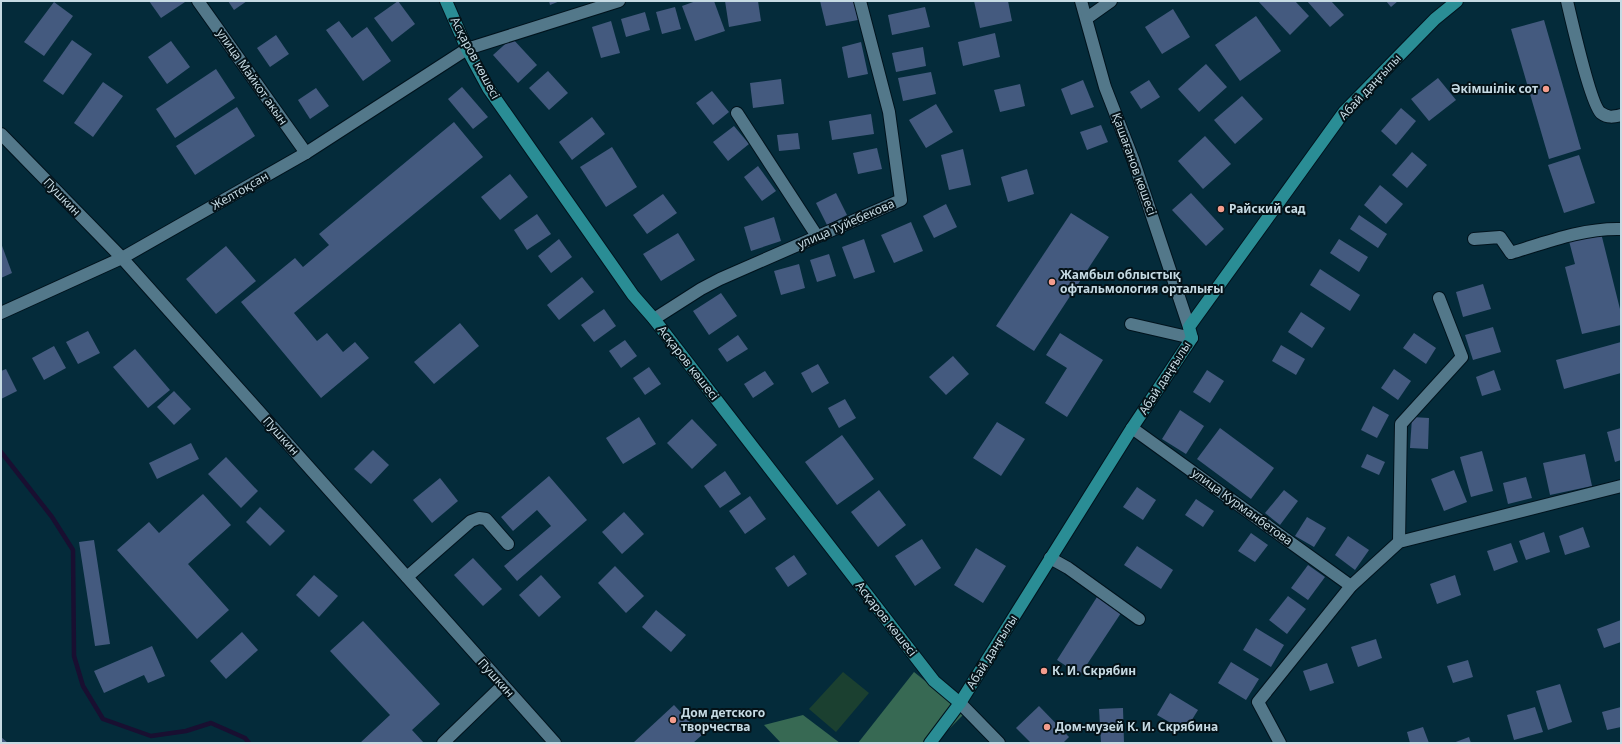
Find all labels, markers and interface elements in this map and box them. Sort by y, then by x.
street label: Асқаров көшесі [447,14,504,102]
street label: улица Майкот акын [213,25,292,128]
street label: Абай даңғылы [1335,50,1405,123]
place label: Әкімшілік сот [1451,80,1538,97]
marker: Әкімшілік сот [1541,84,1551,94]
street label: Қашағанов көшесі [1108,110,1161,217]
street label: Желтоқсан [208,167,272,214]
street label: Пушкин [40,174,85,219]
street label: улица Туйебекова [795,195,897,253]
place label: Райский сад [1229,200,1306,217]
marker: Райский сад [1216,204,1226,214]
place label: Жамбыл облыстық офтальмология орталығы [1060,266,1223,297]
marker: Жамбыл облыстық офтальмология орталығы [1047,277,1057,287]
street label: Асқаров көшесі [654,322,723,404]
street label: Абай даңғылы [1134,338,1195,418]
street label: Пушкин [259,413,303,459]
street label: улица Курманбетова [1188,464,1296,549]
street label: Асқаров көшесі [852,578,921,660]
street label: Абай даңғылы [962,611,1021,692]
street label: Пушкин [474,655,518,701]
place label: К. И. Скрябин [1052,662,1136,679]
marker: К. И. Скрябин [1039,666,1049,676]
place label: Дом детского творчества [681,704,765,735]
marker: Дом детского творчества [668,715,678,725]
place label: Дом-музей К. И. Скрябина [1055,718,1218,735]
marker: Дом-музей К. И. Скрябина [1042,722,1052,732]

